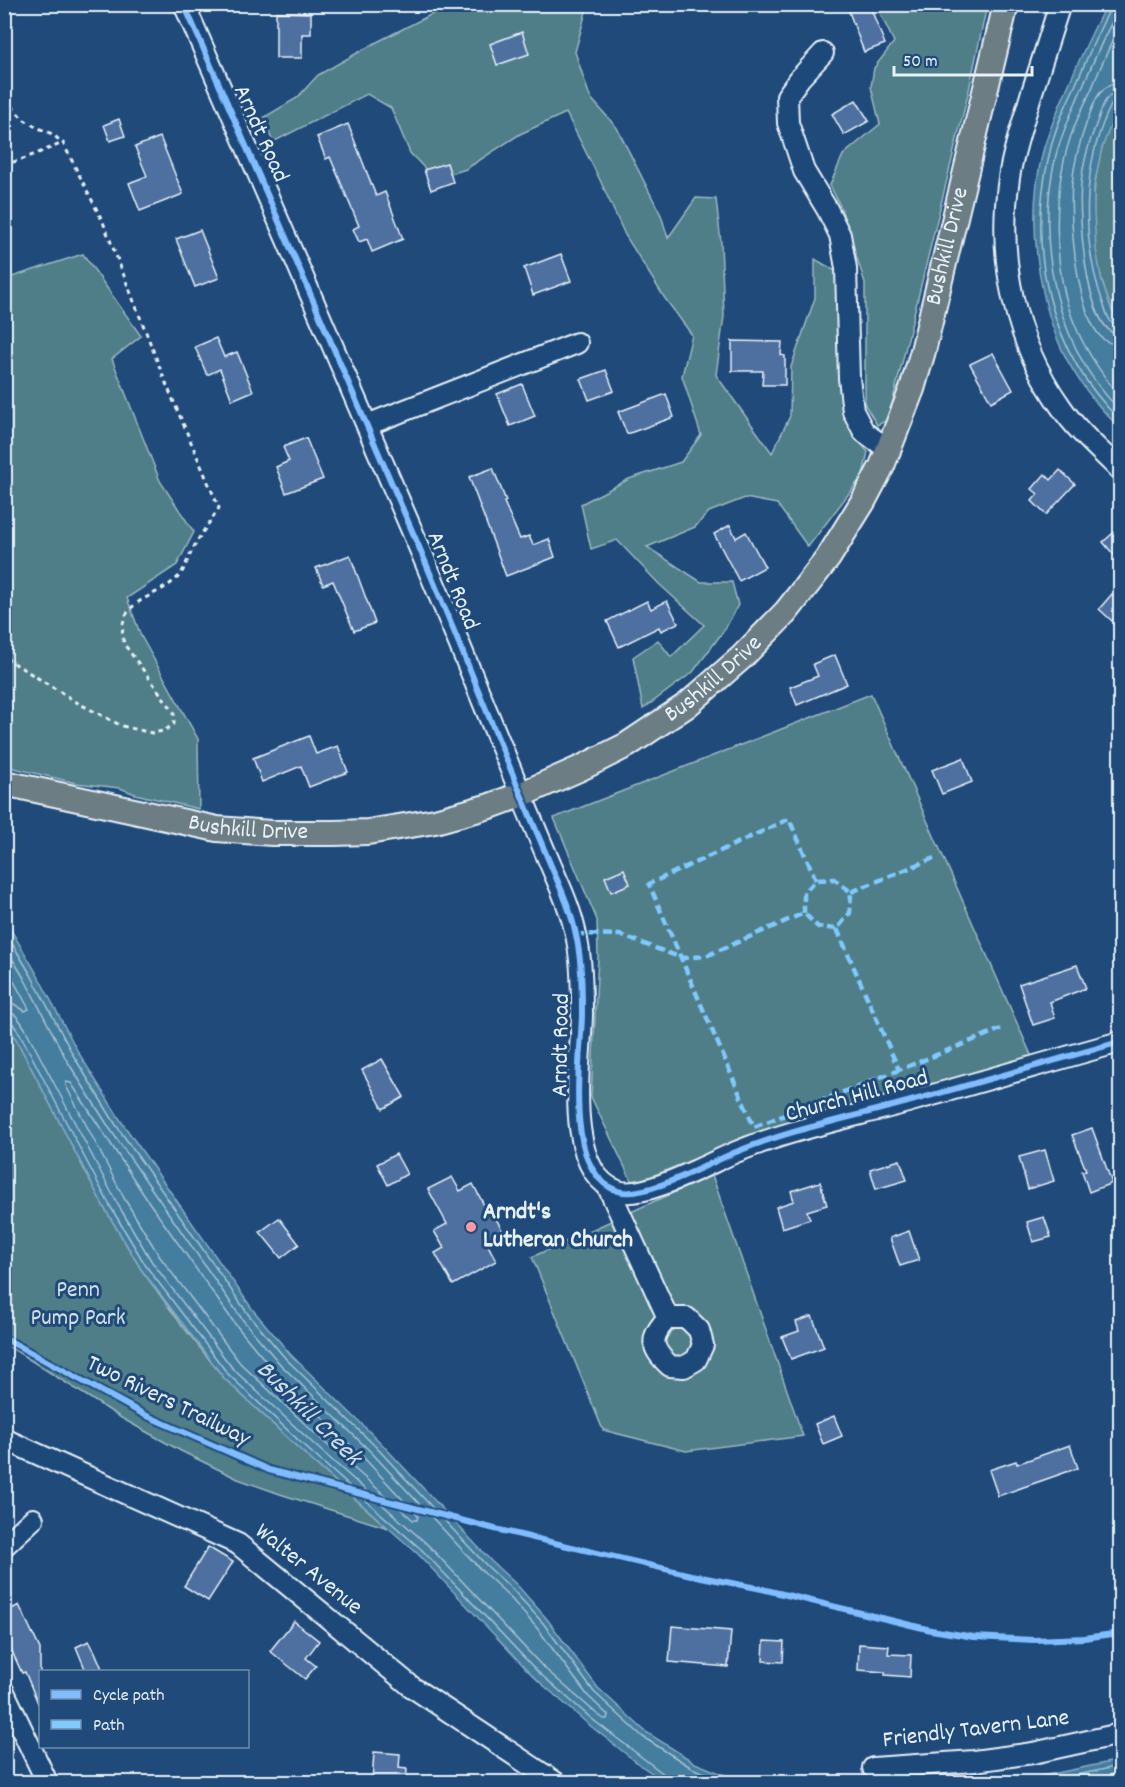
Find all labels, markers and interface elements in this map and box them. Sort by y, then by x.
scale bar [894,39,1032,77]
text: 50 m [903,50,938,75]
street label: Arndt Road [223,80,297,188]
street label: Bushkill Drive [917,184,979,309]
street label: Arndt Road [417,527,487,635]
street label: Bushkill Drive [658,628,771,732]
street label: Bushkill Drive [185,806,308,850]
street label: Arndt Road [544,993,580,1097]
street label: Church Hill Road [782,1062,932,1132]
place label: Arndt's Lutheran Church [483,1196,633,1258]
marker: Arndt's Lutheran Church [464,1220,478,1234]
park label: Penn Pump Park [30,1274,126,1336]
street label: Two Rivers Trailway [80,1348,257,1457]
water label: Bushkill Creek [247,1353,371,1477]
street label: Walter Avenue [247,1516,369,1624]
legend [39,1670,249,1748]
text: Cycle path [93,1684,164,1709]
street label: Friendly Tavern Lane [881,1702,1071,1758]
text: Path [93,1714,125,1739]

